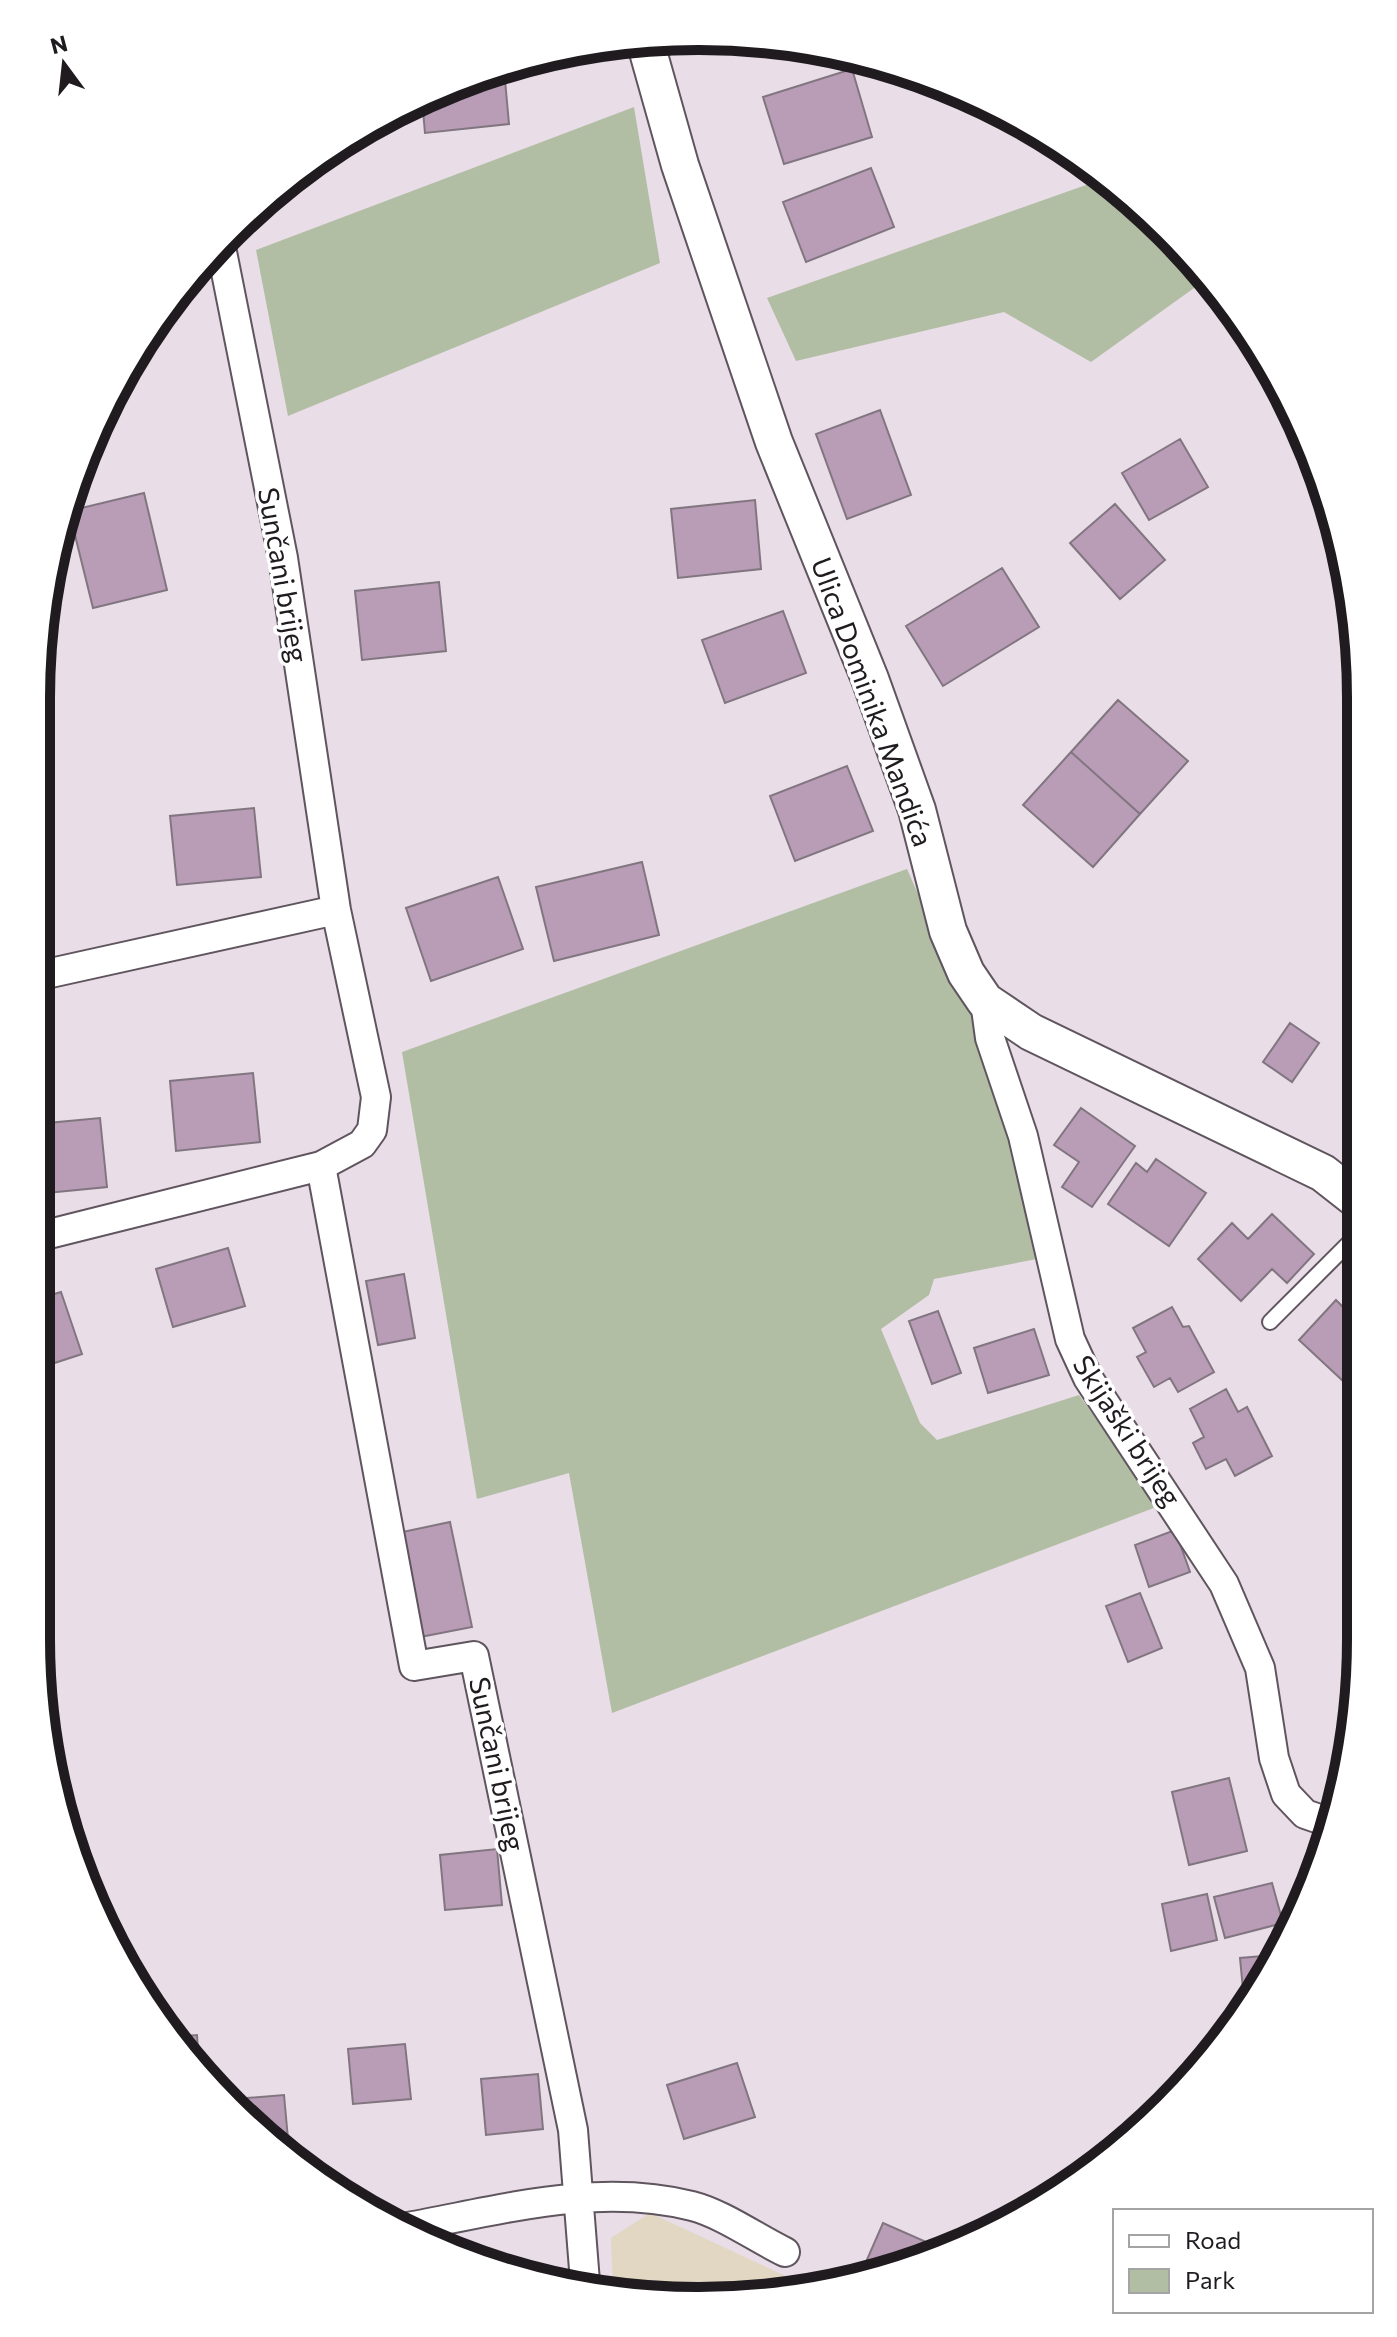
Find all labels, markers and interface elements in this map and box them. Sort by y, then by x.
north arrow [24,24,104,104]
text: N [47,29,70,59]
street label: Sunčani brijeg [252,485,316,665]
street label: Ulica Dominika Mandića [805,552,941,851]
street label: Skijaški brijeg [1066,1349,1189,1512]
street label: Sunčani brijeg [463,1674,533,1854]
legend [1113,2209,1373,2313]
text: Road [1185,2225,1241,2254]
text: Park [1185,2265,1235,2294]

